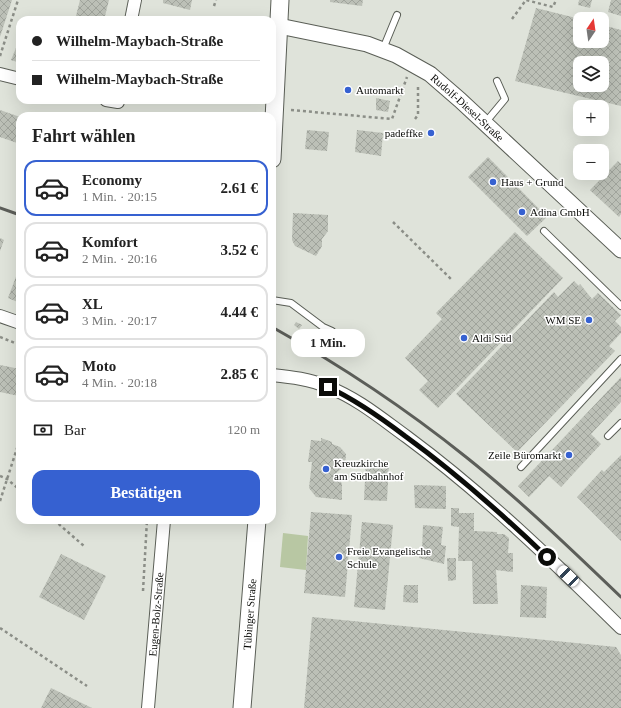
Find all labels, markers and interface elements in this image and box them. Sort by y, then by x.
north arrow [573,12,609,48]
map controls [573,12,609,180]
text: Wilhelm-Maybach-Straße [56,33,223,49]
button: layers [573,56,609,92]
text: Wilhelm-Maybach-Straße [56,71,223,87]
street label: Rudolf-Diesel-Straße [428,72,506,144]
place label: Automarkt [356,84,404,96]
marker: Automarkt [343,85,353,95]
button: + [573,100,609,136]
text: Fahrt wählen [32,126,136,146]
place label: padeffke [385,127,423,139]
marker: padeffke [426,128,436,138]
button: − [573,144,609,180]
icon: car [34,170,70,206]
text: Economy [82,172,142,188]
place label: Haus + Grund [501,176,564,188]
marker: Haus + Grund [488,177,498,187]
text: 2.61 € [221,180,258,196]
text: 1 Min. · 20:15 [82,189,157,204]
place label: Adina GmbH [530,206,590,218]
marker: Adina GmbH [517,207,527,217]
icon: car [34,232,70,268]
text: Komfort [82,234,138,250]
text: 3.52 € [221,242,258,258]
text: 2 Min. · 20:16 [82,251,157,266]
icon: car [34,294,70,330]
text: XL [82,296,103,312]
text: 4.44 € [221,304,258,320]
text: 3 Min. · 20:17 [82,313,157,328]
place label: WM SE [545,314,581,326]
marker: WM SE [584,315,594,325]
callout: 1 Min. [291,329,365,357]
place label: Aldi Süd [472,332,512,344]
marker: Aldi Süd [459,333,469,343]
text: 1 Min. [310,335,346,350]
icon: car [34,356,70,392]
text: Moto [82,358,116,374]
text: 2.85 € [221,366,258,382]
text: 4 Min. · 20:18 [82,375,157,390]
route end [319,378,337,396]
icon: cash [32,419,54,441]
text: Bar [64,422,86,438]
text: 120 m [227,422,260,437]
place label: Zeile Büromarkt [488,449,561,461]
marker: Zeile Büromarkt [564,450,574,460]
place label: Kreuzkirche am Südbahnhof [334,457,404,482]
marker: Kreuzkirche am Südbahnhof [321,464,331,474]
button: Bestätigen [32,470,260,516]
place label: Freie Evangelische Schule [347,545,431,570]
route start [538,548,556,566]
marker: Freie Evangelische Schule [334,552,344,562]
car [555,563,581,589]
street label: Eugen-Bolz-Straße [146,572,166,657]
street label: Tübinger Straße [241,578,258,650]

